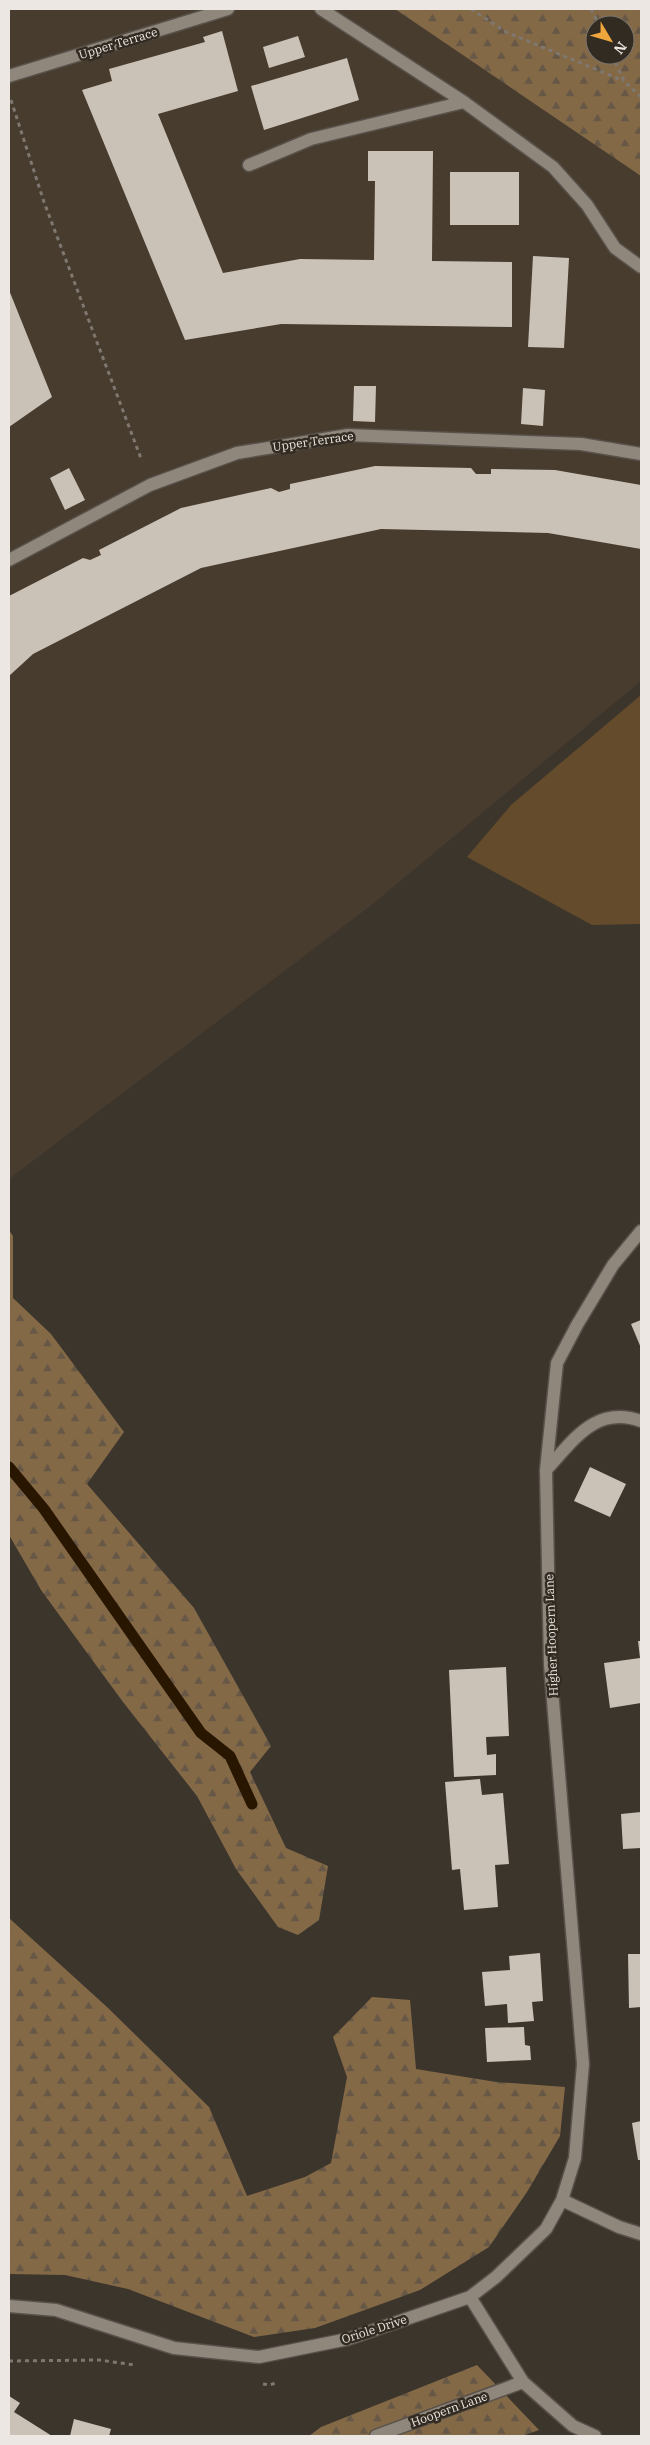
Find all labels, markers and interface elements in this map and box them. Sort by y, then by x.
north arrow [585,15,635,65]
street label: Upper Terrace [77,24,159,62]
text: N [610,38,631,58]
street label: Upper Terrace [272,428,354,454]
street label: Higher Hoopern Lane [541,1574,561,1696]
street label: Oriole Drive [340,2311,408,2347]
street label: Hoopern Lane [409,2388,489,2430]

